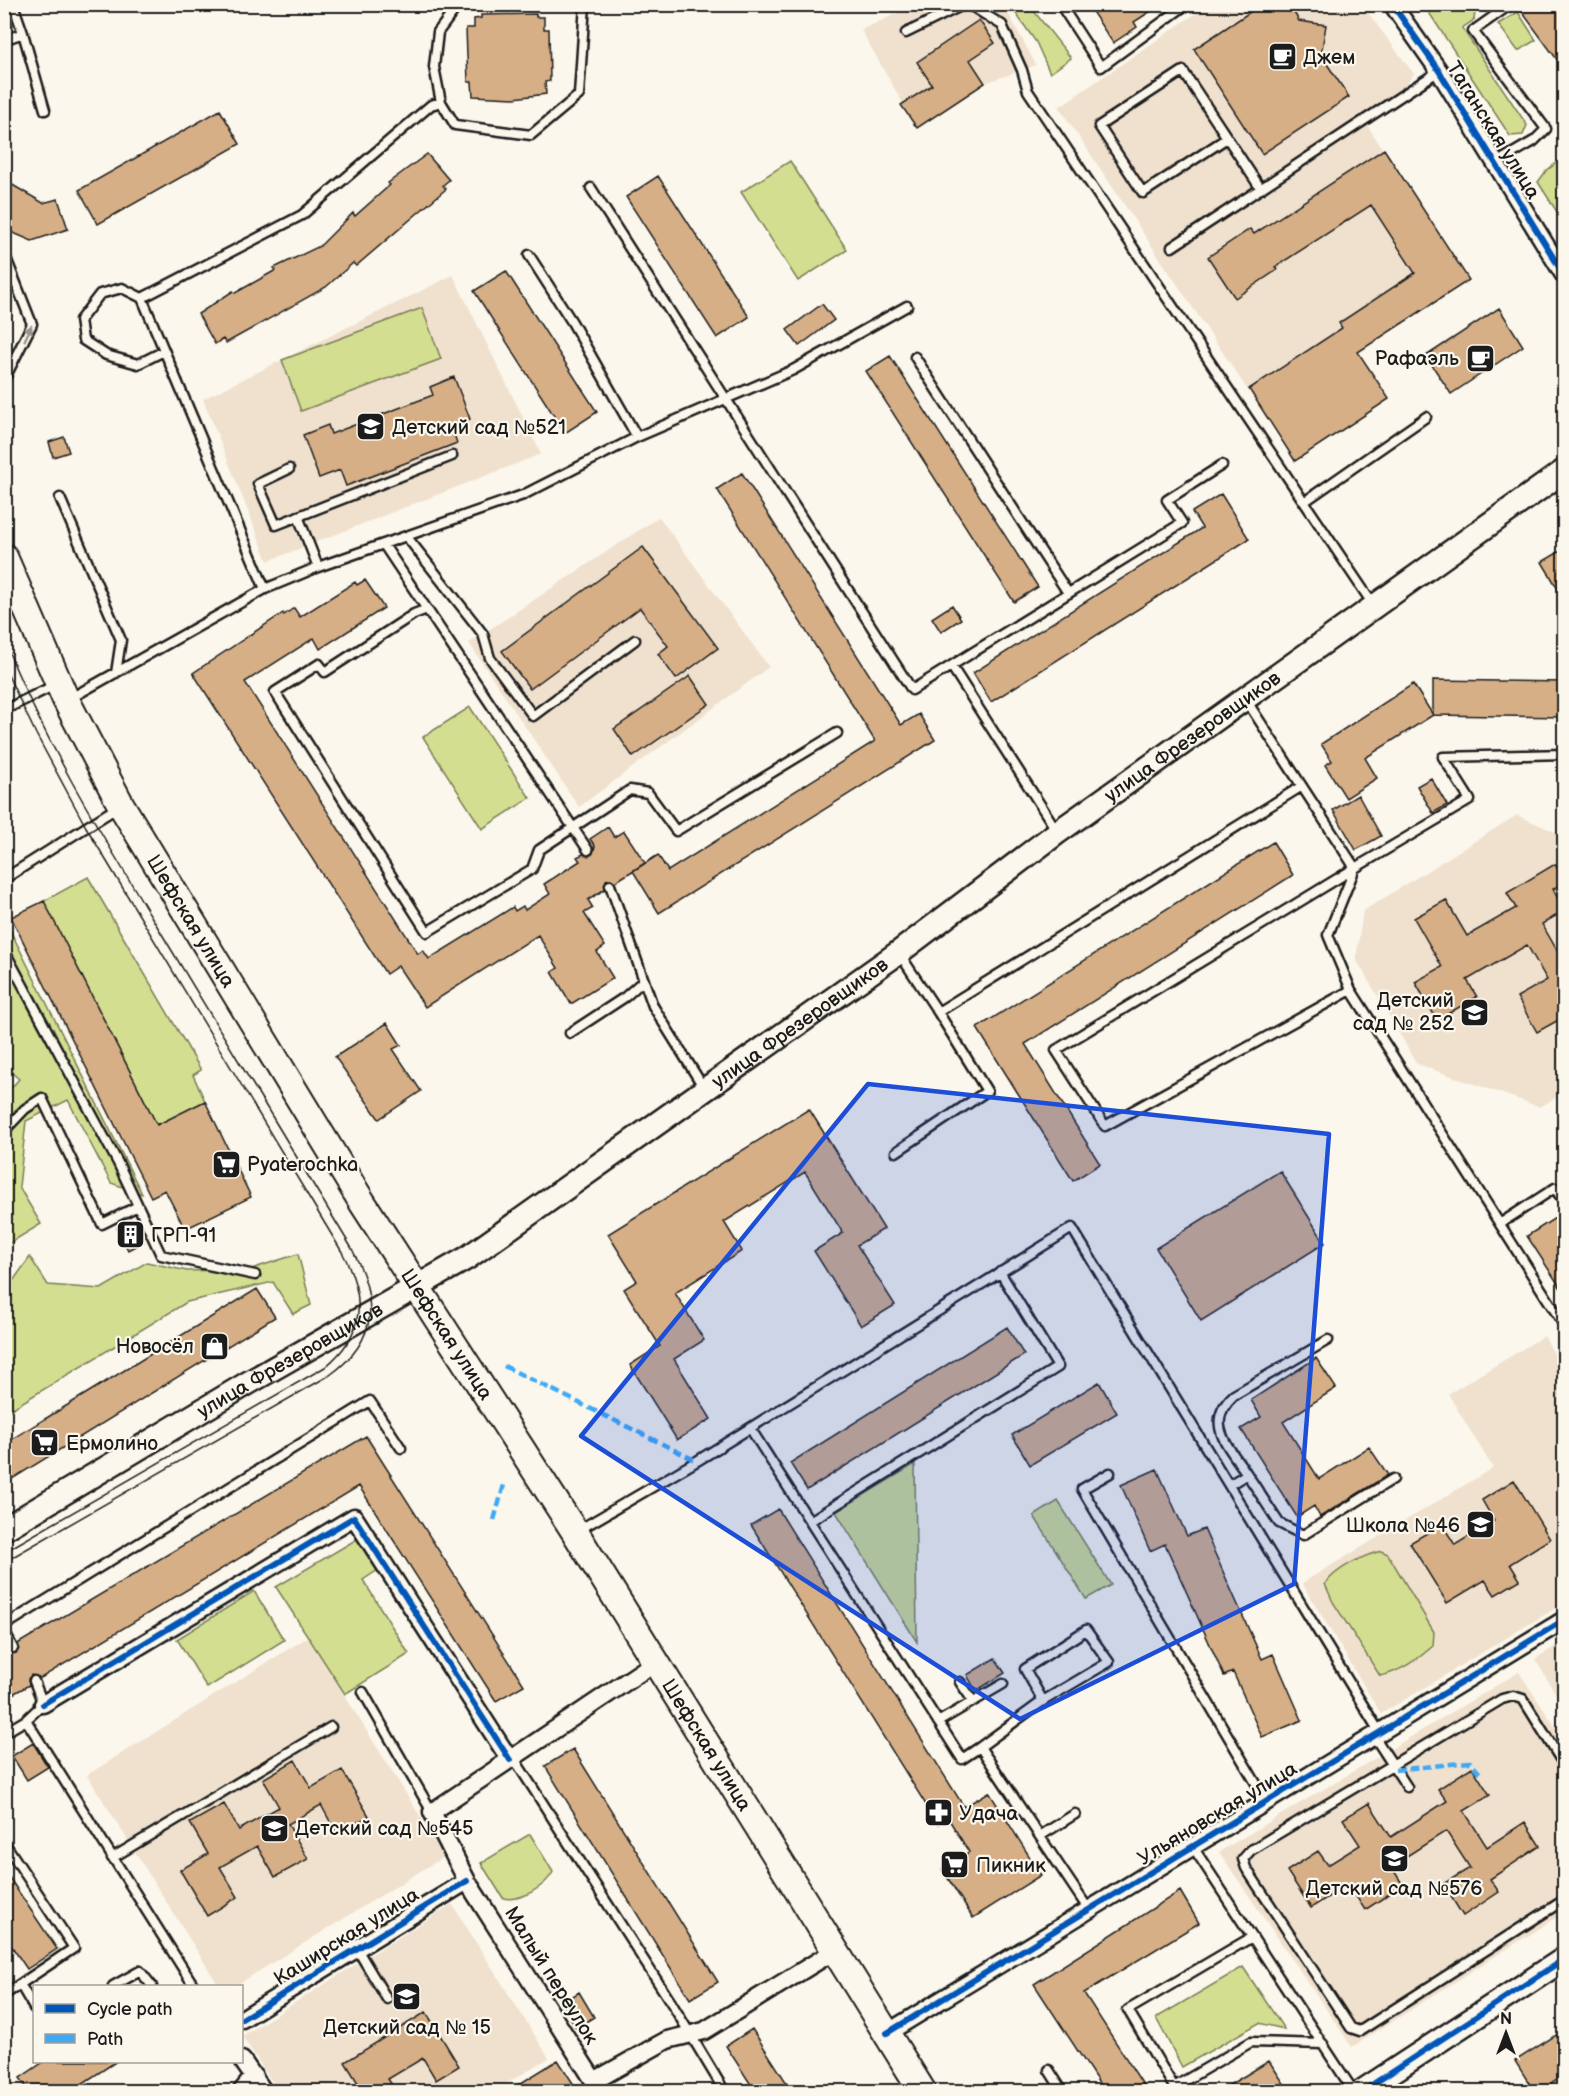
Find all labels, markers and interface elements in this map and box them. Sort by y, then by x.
cafe icon: Джем [1266,41,1298,73]
place label: Джем [1303,46,1355,70]
street label: Таганская улица [1441,57,1545,204]
one-way arrow [23,325,32,342]
cafe icon: Рафаэль [1464,342,1496,374]
place label: Рафаэль [1375,347,1459,371]
school or university icon: Детский сад №521 [355,411,387,443]
place label: Детский сад №521 [392,416,566,440]
street label: улица Фрезеровщиков [1100,666,1286,808]
street label: Шефская улица [141,851,240,992]
street label: улица Фрезеровщиков [707,953,893,1094]
place label: Детский сад № 252 [1353,989,1454,1036]
school or university icon: Детский сад № 252 [1459,996,1491,1028]
supermarket icon: Pyaterochka [210,1148,242,1180]
place label: Pyaterochka [247,1153,358,1177]
building icon: ГРП-91 [114,1219,146,1251]
place label: ГРП-91 [151,1224,216,1248]
street label: Шефская улица [395,1265,498,1405]
street label: улица Фрезеровщиков [193,1297,388,1424]
shop icon: Новосёл [199,1330,231,1362]
place label: Новосёл [116,1335,194,1359]
supermarket icon: Ермолино [29,1427,61,1459]
place label: Ермолино [66,1432,158,1456]
school or university icon: Школа №46 [1465,1509,1497,1541]
place label: Школа №46 [1346,1514,1460,1538]
street label: Шефская улица [656,1675,756,1816]
street label: Ульяновская улица [1134,1757,1302,1871]
pharmacy icon: Удача [922,1797,954,1829]
place label: Удача [959,1802,1018,1826]
school or university icon: Детский сад №545 [258,1812,290,1844]
place label: Детский сад №545 [295,1817,473,1841]
school or university icon: Детский сад №576 [1378,1842,1410,1874]
supermarket icon: Пикник [939,1849,971,1881]
place label: Пикник [976,1854,1046,1878]
place label: Детский сад №576 [1306,1877,1482,1901]
street label: Каширская улица [270,1883,424,1991]
street label: Малый переулок [499,1902,603,2049]
school or university icon: Детский сад № 15 [391,1981,423,2013]
legend [33,1985,243,2063]
text: Cycle path [87,1999,173,2020]
north arrow [1476,2003,1536,2063]
text: N [1500,2010,1512,2029]
place label: Детский сад № 15 [323,2016,491,2040]
text: Path [87,2029,123,2050]

